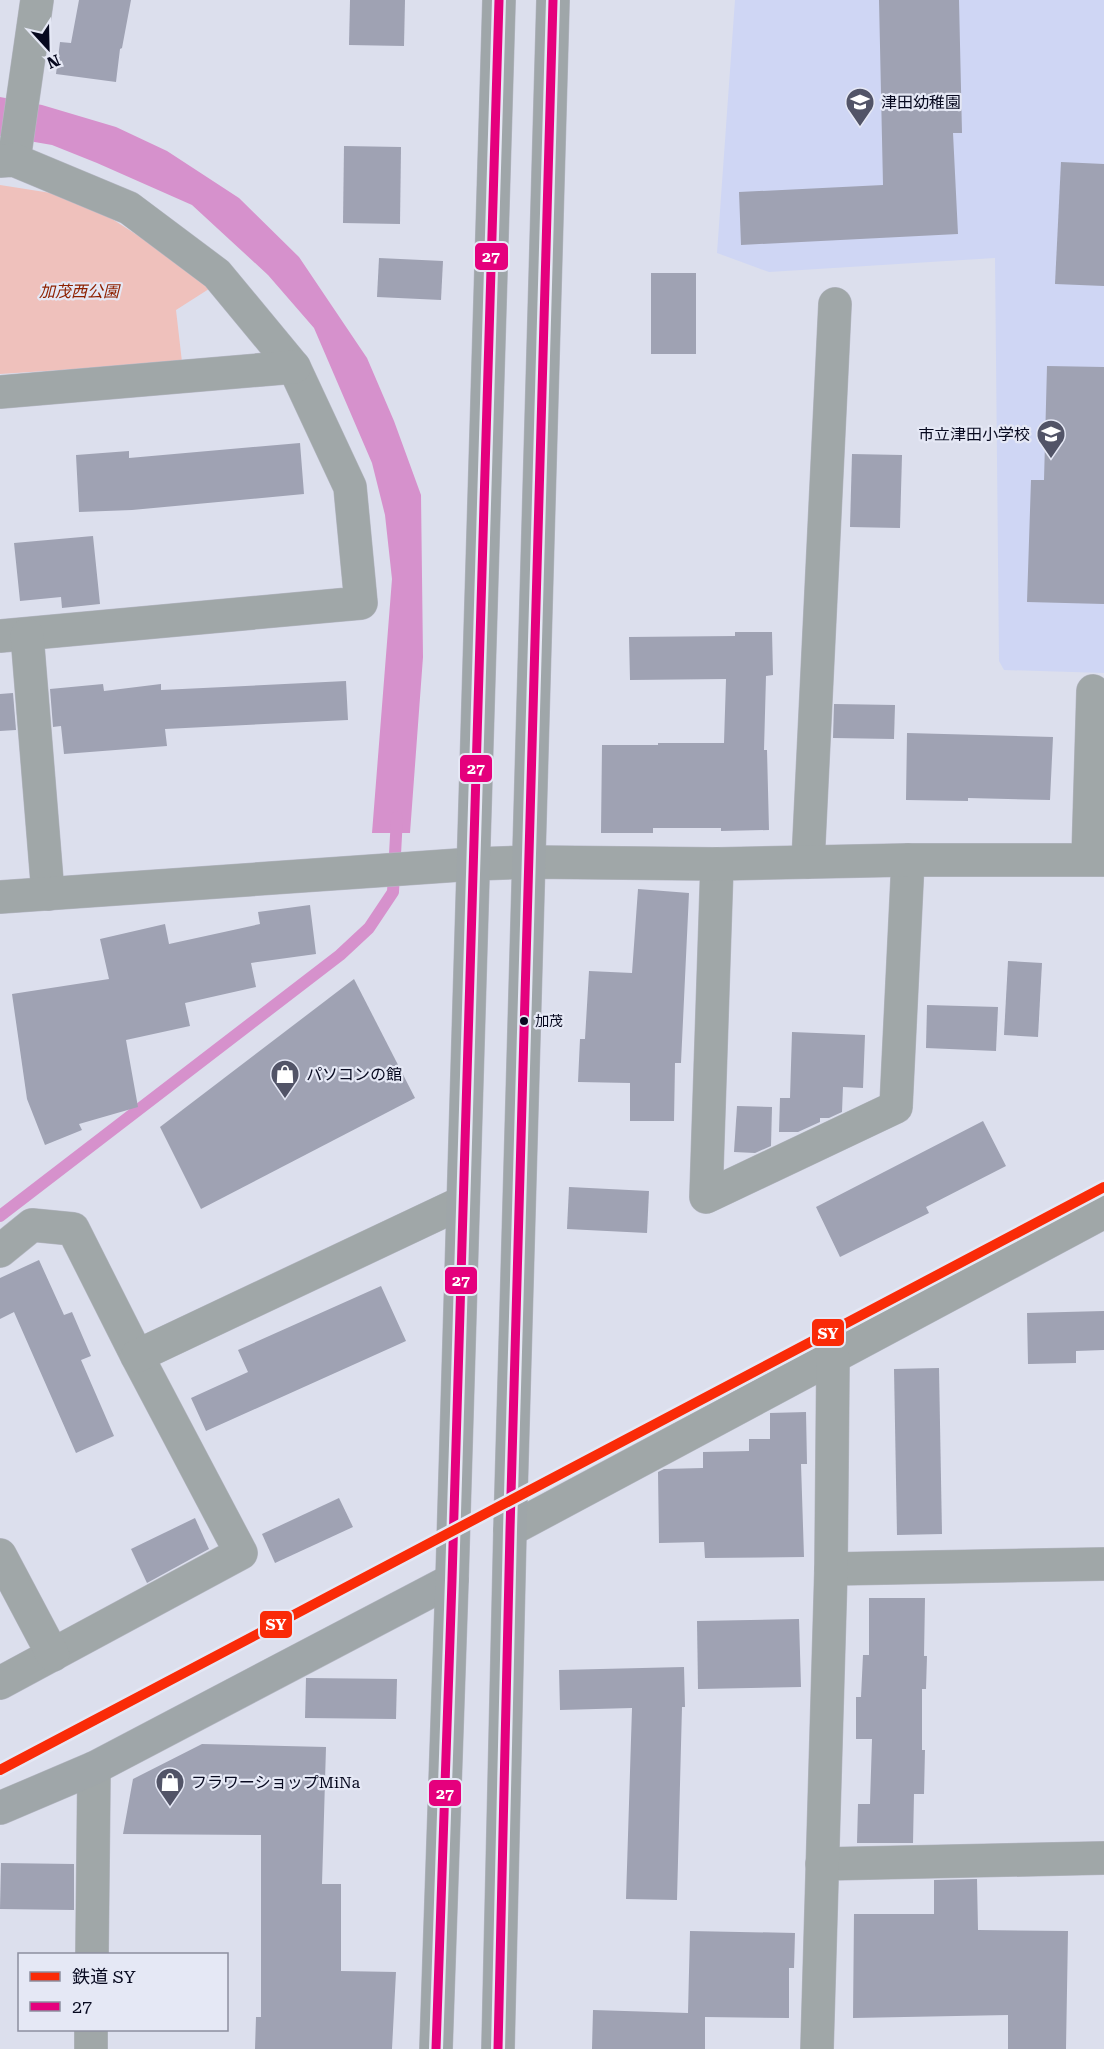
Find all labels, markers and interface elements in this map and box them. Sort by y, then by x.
north arrow [18,18,78,78]
text: N [44,50,63,73]
school or university icon: 津田幼稚園 [844,86,876,128]
place label: 津田幼稚園 [881,93,961,112]
line badge: 27 [474,242,509,271]
text: 27 [482,247,500,266]
park label: 加茂西公園 [39,282,121,301]
school or university icon: 市立津田小学校 [1035,418,1067,460]
place label: 市立津田小学校 [918,425,1030,444]
line badge: 27 [459,754,493,783]
text: 27 [467,759,485,778]
place label: 加茂 [535,1013,563,1029]
marker: 加茂 [518,1015,530,1027]
shop icon: パソコンの館 [269,1058,301,1100]
place label: パソコンの館 [306,1065,402,1084]
line badge: 27 [444,1266,478,1295]
text: 27 [452,1271,470,1290]
line badge: SY [811,1318,845,1347]
text: SY [818,1324,838,1343]
line badge: SY [259,1610,293,1639]
text: SY [266,1615,286,1634]
shop icon: フラワーショップMiNa [154,1766,186,1808]
place label: フラワーショップMiNa [191,1773,361,1792]
line badge: 27 [428,1779,462,1807]
text: 27 [436,1784,454,1803]
legend [18,1953,228,2031]
text: 鉄道 SY [72,1966,136,1987]
text: 27 [72,1996,92,2017]

